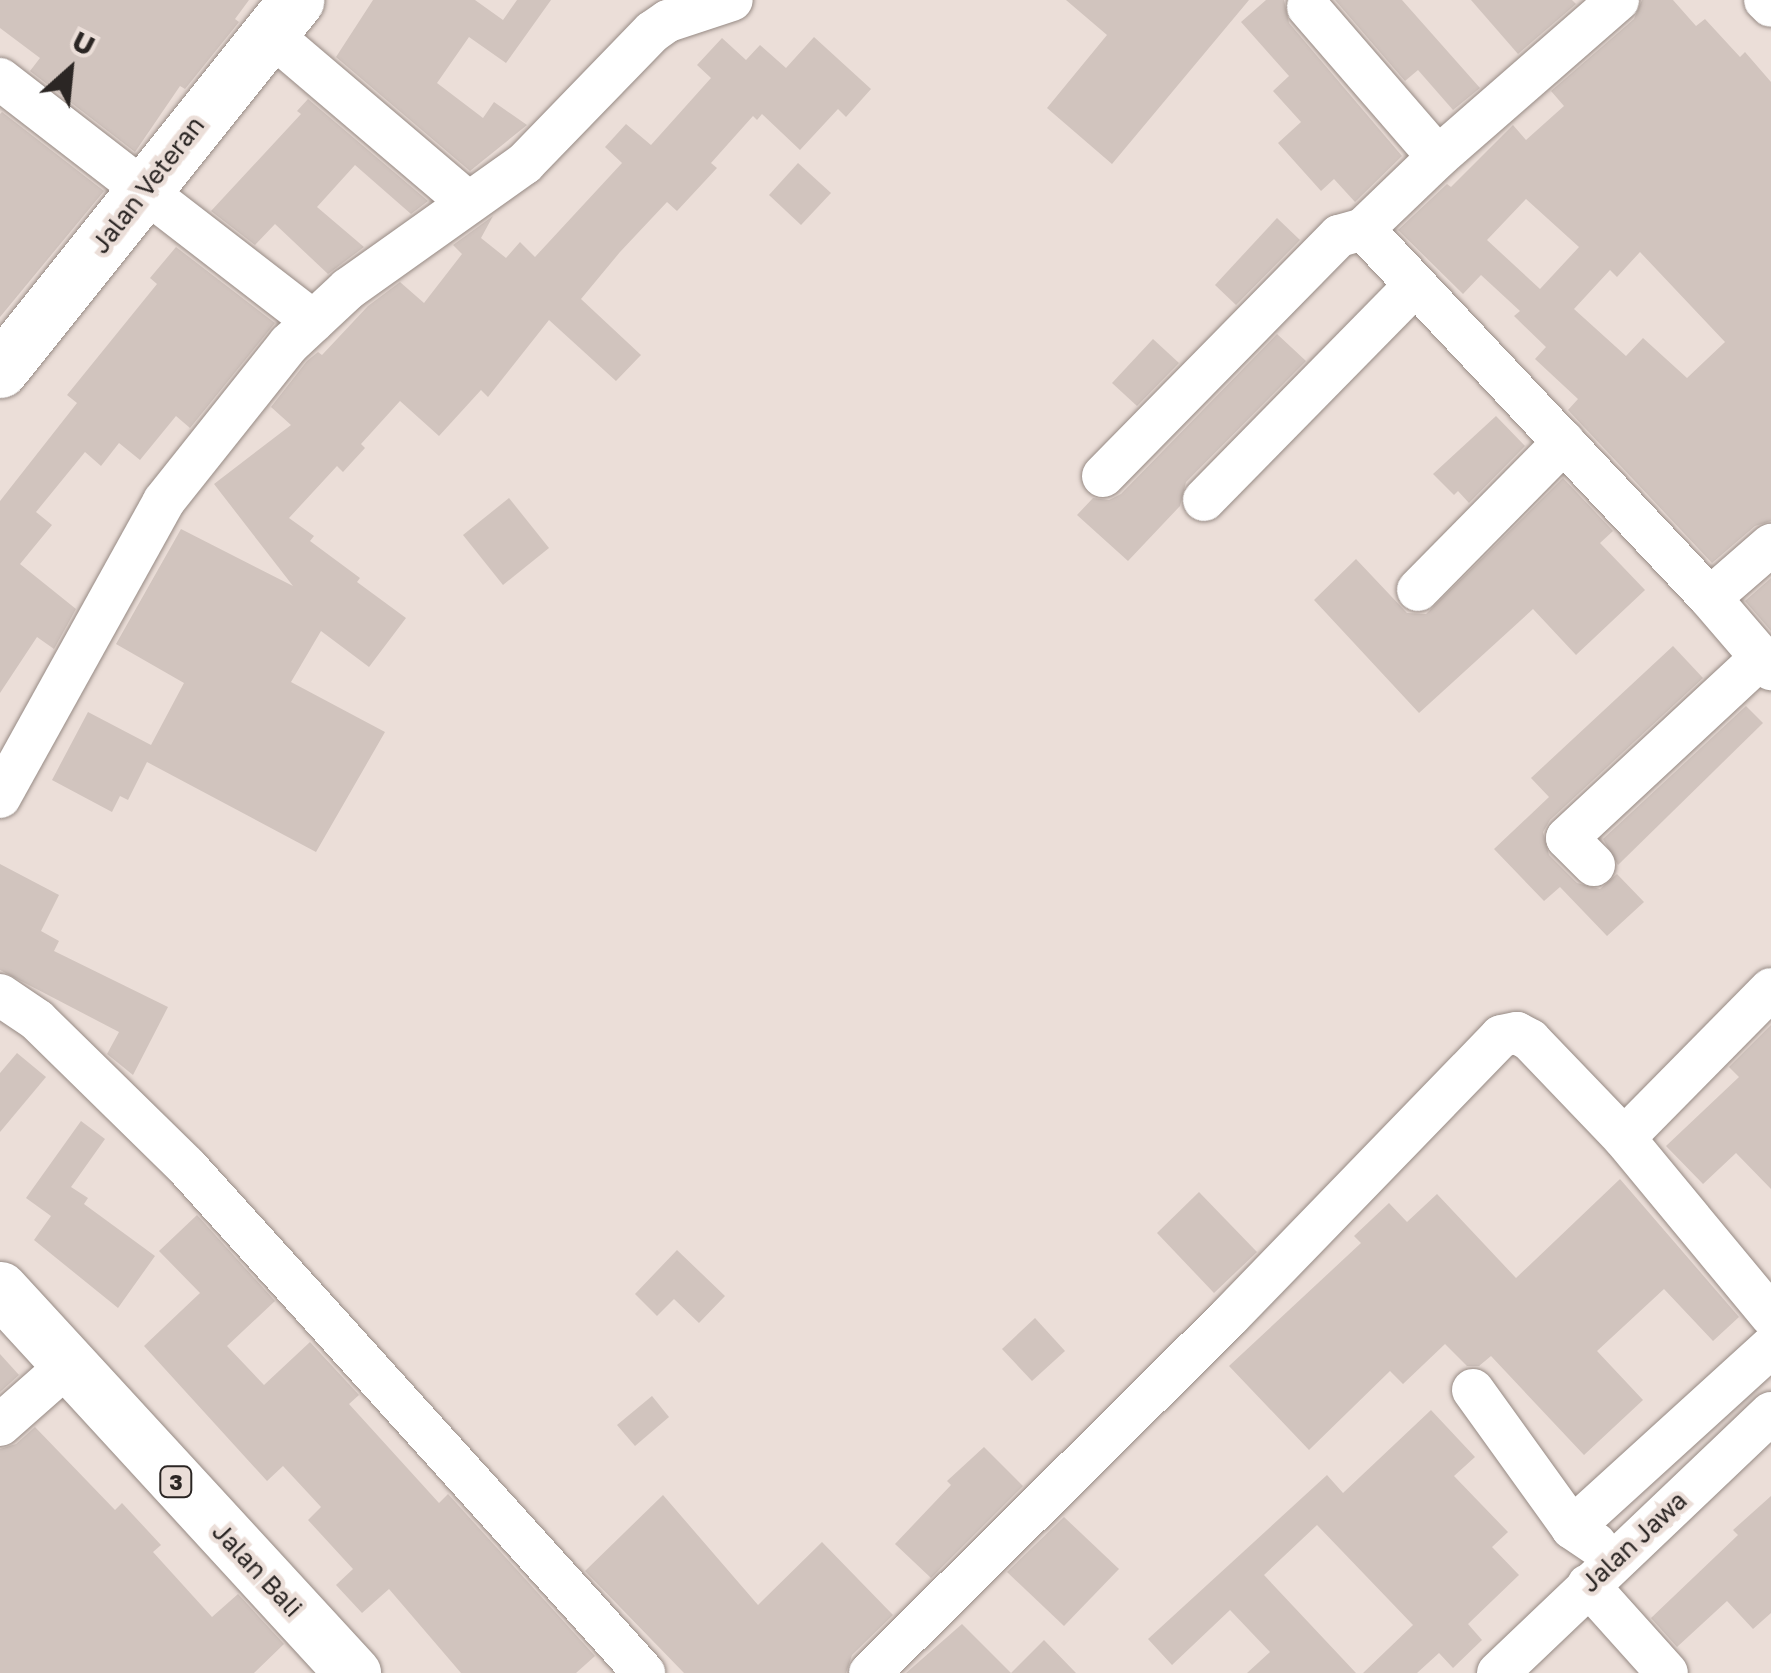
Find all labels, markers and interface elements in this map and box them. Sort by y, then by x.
north arrow [20,20,120,120]
text: U [67,23,100,62]
street label: Jalan Veteran [85,111,211,259]
road number: 3 [158,1465,194,1499]
street label: Jalan Jawa [1575,1486,1693,1598]
street label: Jalan Bali [206,1517,308,1623]

